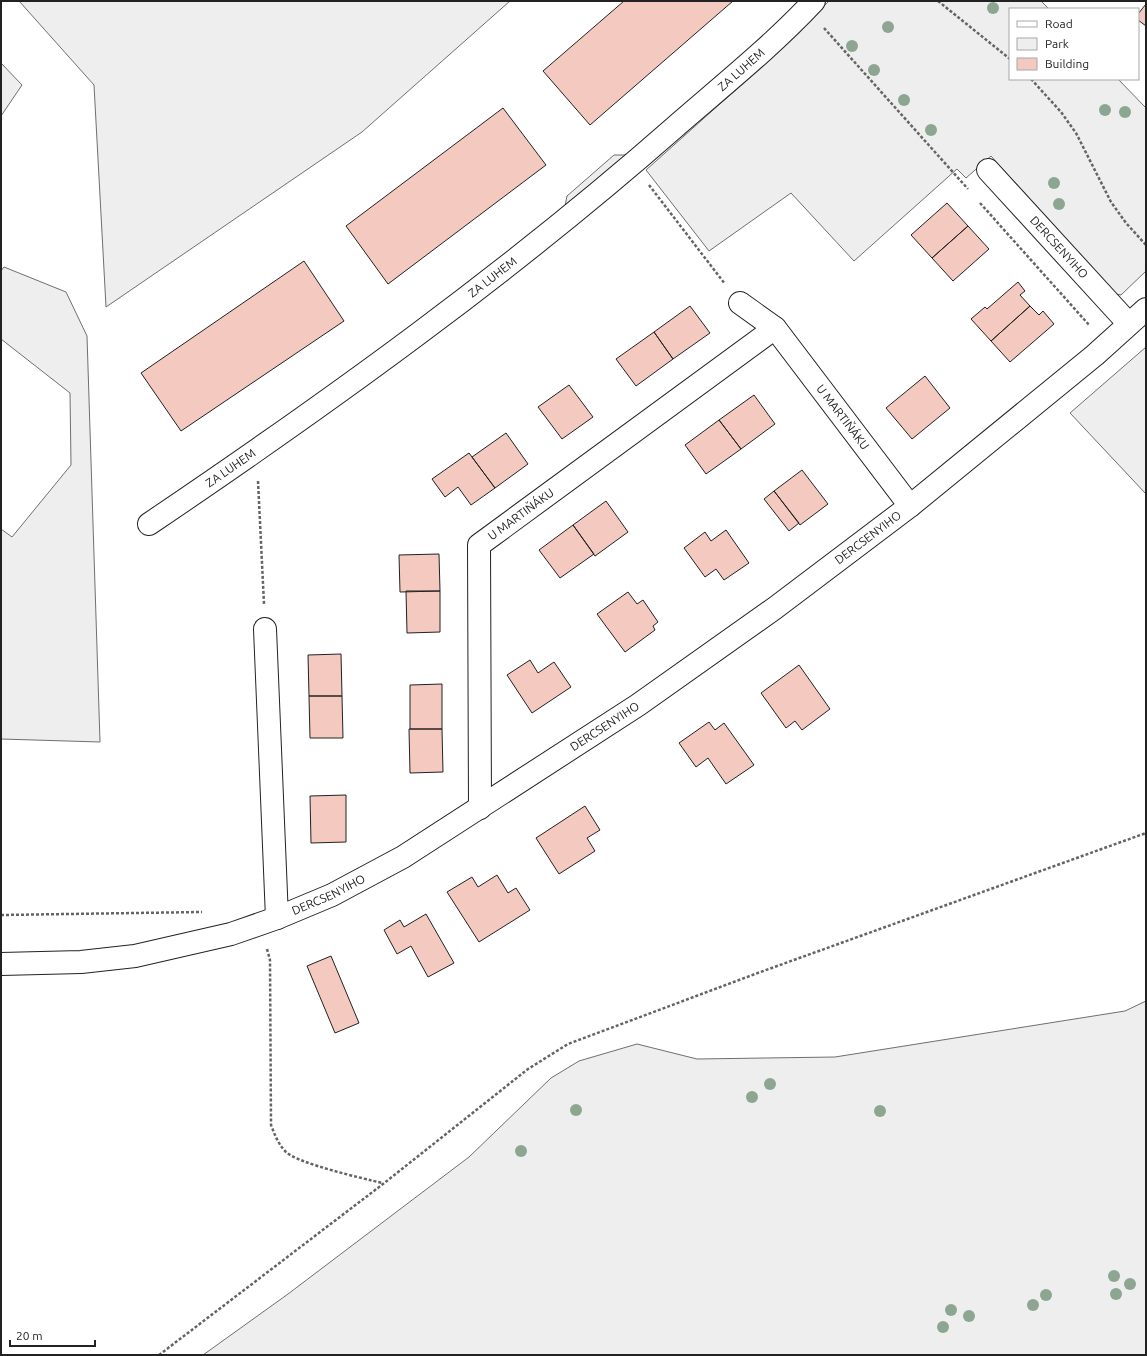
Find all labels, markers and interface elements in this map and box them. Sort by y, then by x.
legend [1009,8,1139,80]
text: Road [1045,17,1073,30]
text: Park [1045,37,1069,50]
street label: ZA LUHEM [715,46,767,93]
text: Building [1045,57,1089,70]
street label: DERCSENYIHO [1028,213,1091,281]
street label: ZA LUHEM [466,254,519,300]
street label: U MARTIŇÁKU [814,382,872,452]
street label: ZA LUHEM [203,446,258,489]
street label: U MARTIŇÁKU [485,485,556,542]
street label: DERCSENYIHO [832,508,903,566]
street label: DERCSENYIHO [568,699,641,753]
street label: DERCSENYIHO [290,872,367,917]
scale bar [10,1322,95,1348]
text: 20 m [16,1329,43,1342]

